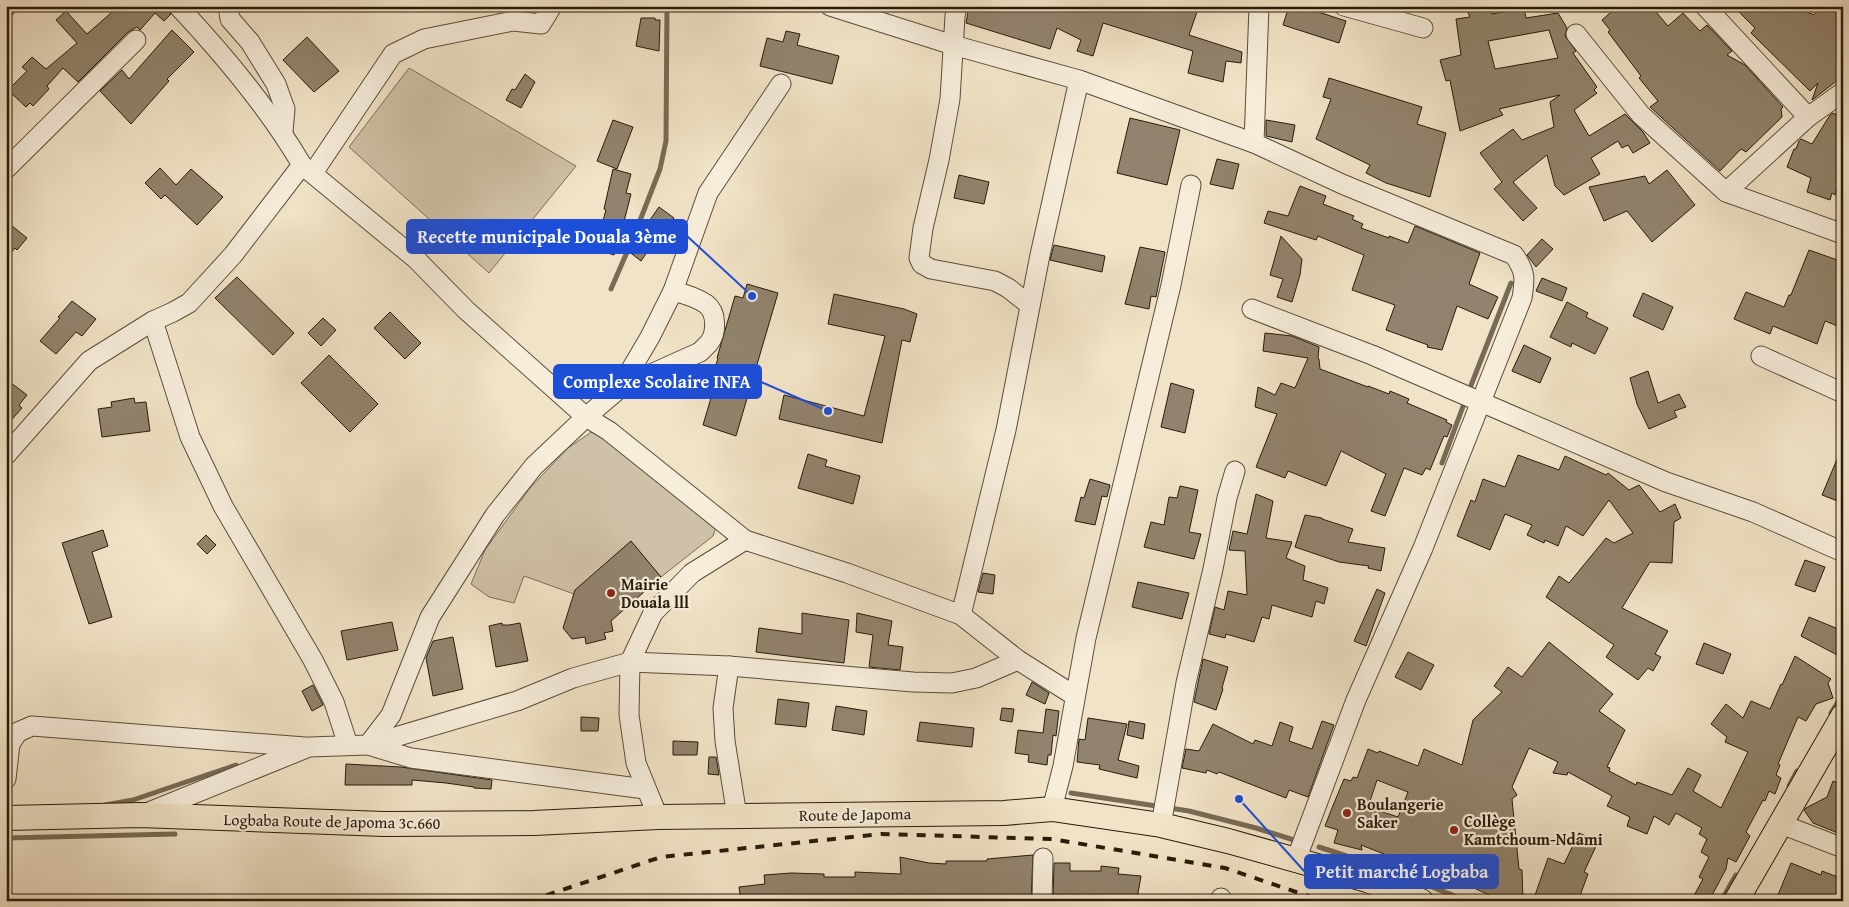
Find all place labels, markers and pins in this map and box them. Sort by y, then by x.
callout: Recette municipale Douala 3ème [407,220,687,253]
callout: Complexe Scolaire INFA [554,365,761,398]
place label: Mairie Douala lll [621,572,689,614]
marker: Mairie Douala lll [605,587,617,599]
place label: Boulangerie Saker [1357,792,1444,834]
marker: Boulangerie Saker [1341,807,1353,819]
place label: Collège Kamtchoum-Ndami [1464,809,1603,851]
marker: Collège Kamtchoum-Ndami [1448,824,1460,836]
callout: Petit marché Logbaba [1305,855,1498,888]

